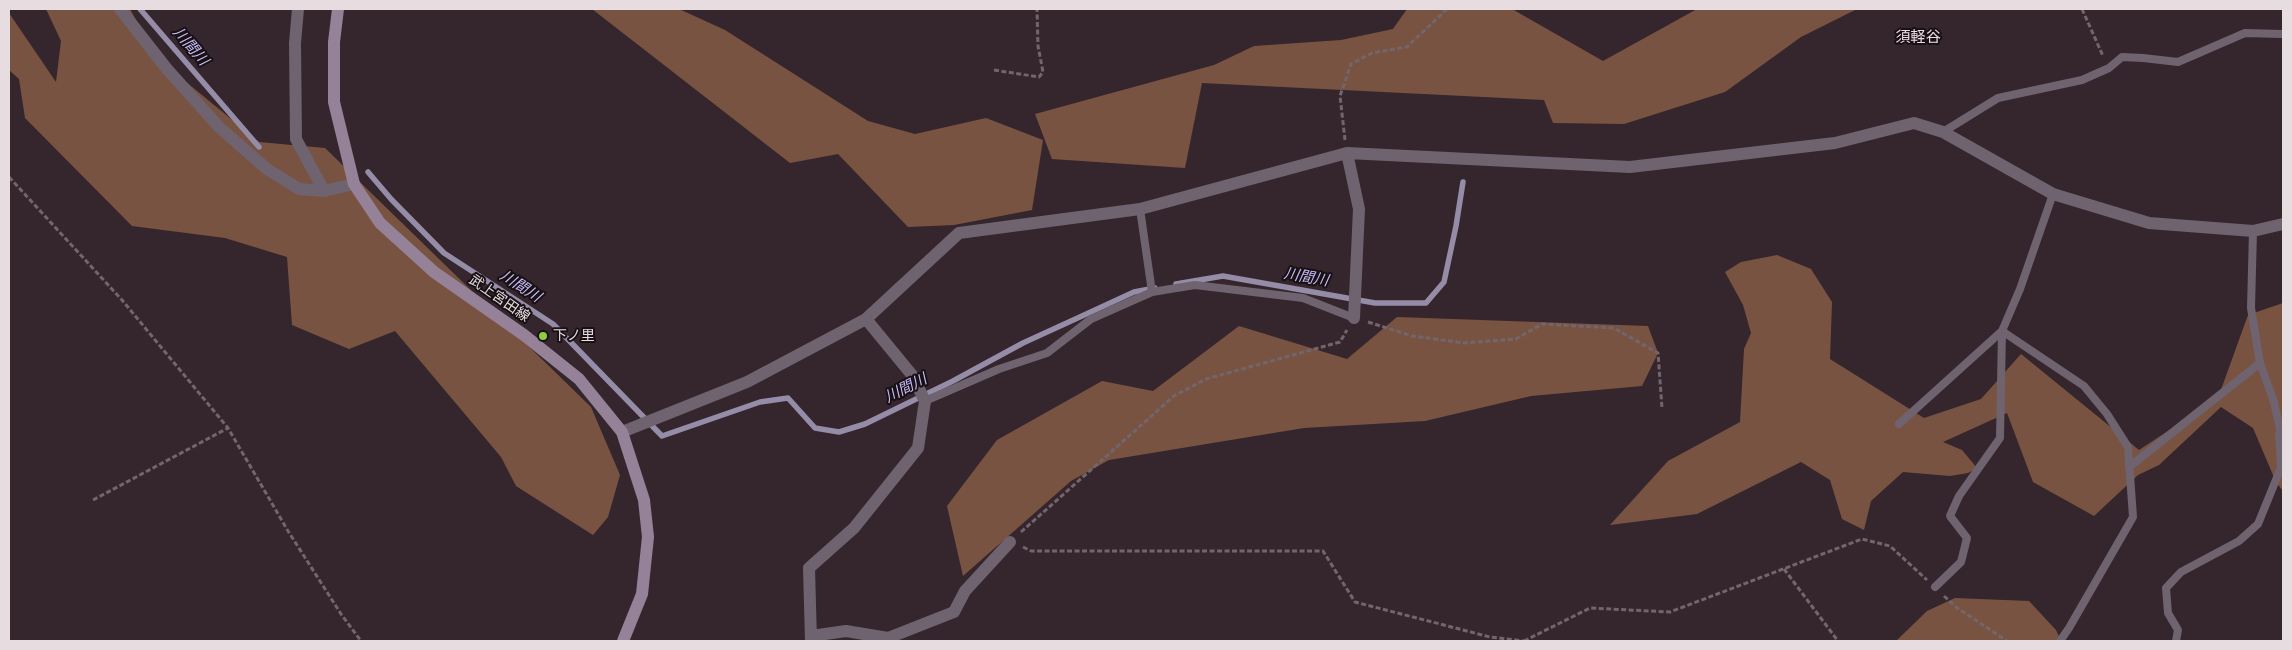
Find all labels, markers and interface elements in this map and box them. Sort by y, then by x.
water label: 川間川 [168,24,212,70]
district label: 須軽谷 [1896,29,1940,47]
water label: 川間川 [1282,265,1330,291]
water label: 川間川 [496,267,544,307]
street label: 武上宮田線 [466,272,532,326]
place label: 下ノ里 [553,328,595,344]
marker: 下ノ里 [537,330,549,342]
water label: 川間川 [882,371,930,407]

